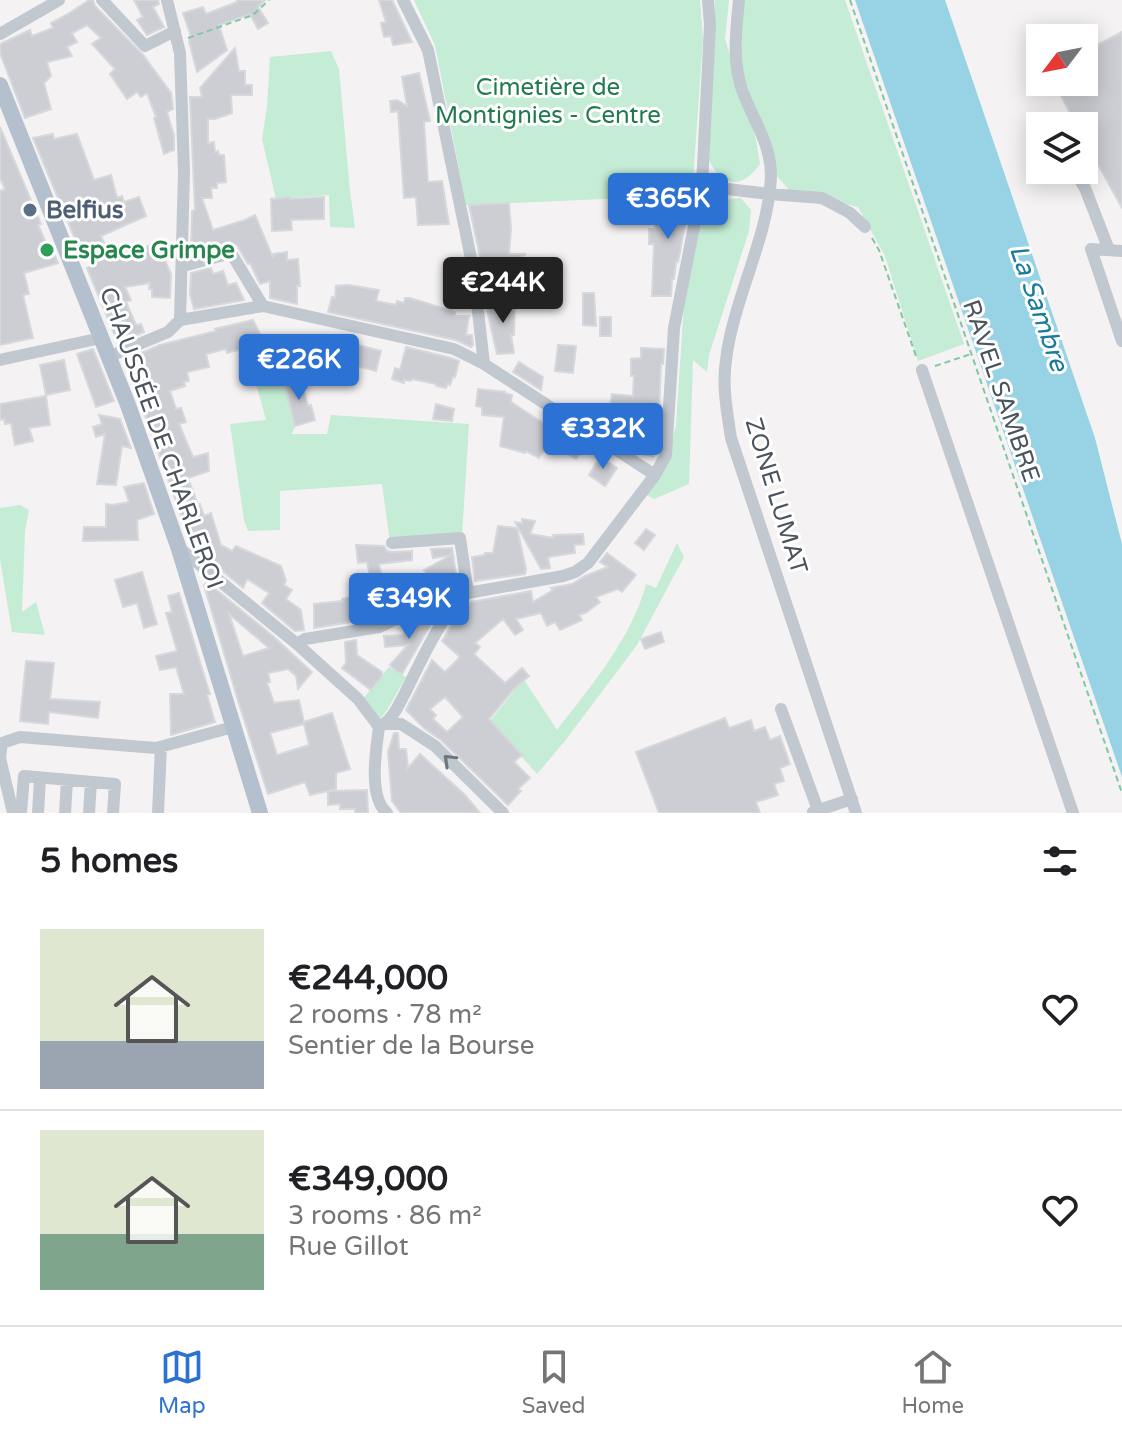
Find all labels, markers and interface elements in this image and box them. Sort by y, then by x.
north arrow [1026,24,1098,96]
map controls [1026,24,1098,184]
park label: Cimetière de Montignies - Centre [435,73,661,130]
button: layers [1026,112,1098,184]
pin: €365K [612,173,724,241]
text: €365K [626,183,710,214]
place label: Belfius [46,196,124,225]
marker: Belfius [21,201,39,219]
place label: Espace Grimpe [63,236,235,265]
marker: Espace Grimpe [38,241,56,259]
water label: La Sambre [1003,241,1075,376]
pin: €244K [447,257,559,325]
text: €244K [461,267,545,298]
street label: CHAUSSÉE DE CHARLEROI [93,283,230,593]
street label: RAVEL SAMBRE [956,296,1046,486]
pin: €226K [243,334,355,402]
text: €226K [257,344,341,375]
pin: €332K [547,403,659,471]
text: €332K [561,413,645,444]
street label: ZONE LUMAT [739,415,814,578]
pin: €349K [353,573,465,641]
text: €349K [367,583,451,614]
one-way arrow [444,755,458,769]
icon: filters [1038,839,1082,883]
text: 5 homes [40,841,178,882]
text: €244,000 [288,958,448,999]
icon: home [104,961,200,1057]
icon: heart [1038,987,1082,1031]
text: 2 rooms · 78 m² [288,999,482,1030]
text: Sentier de la Bourse [288,1030,535,1061]
text: €349,000 [288,1159,448,1200]
icon: home [104,1162,200,1258]
icon: heart [1038,1188,1082,1232]
text: 3 rooms · 86 m² [288,1200,482,1231]
text: Rue Gillot [288,1231,409,1262]
tab: Map [158,1345,206,1419]
tab: Saved [522,1345,585,1419]
tab: Home [902,1345,964,1419]

